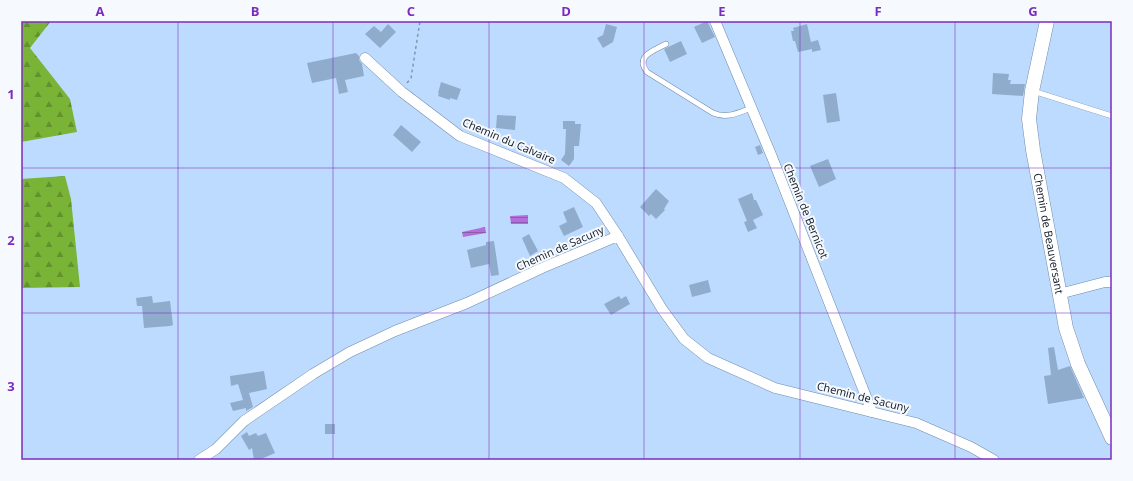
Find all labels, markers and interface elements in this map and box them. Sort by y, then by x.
text: A [96,2,105,20]
text: B [251,2,260,20]
text: C [407,2,415,20]
text: D [561,2,571,20]
text: E [718,2,726,20]
text: F [874,2,882,20]
text: G [1028,2,1038,20]
text: 1 [7,85,15,103]
street label: Chemin du Calvaire [460,114,558,167]
street label: Chemin de Bernicot [781,161,832,261]
street label: Chemin de Beauversant [1030,172,1068,295]
street label: Chemin de Sacuny [514,221,606,274]
text: 2 [7,231,15,249]
text: 3 [7,377,15,395]
street label: Chemin de Sacuny [815,378,911,415]

